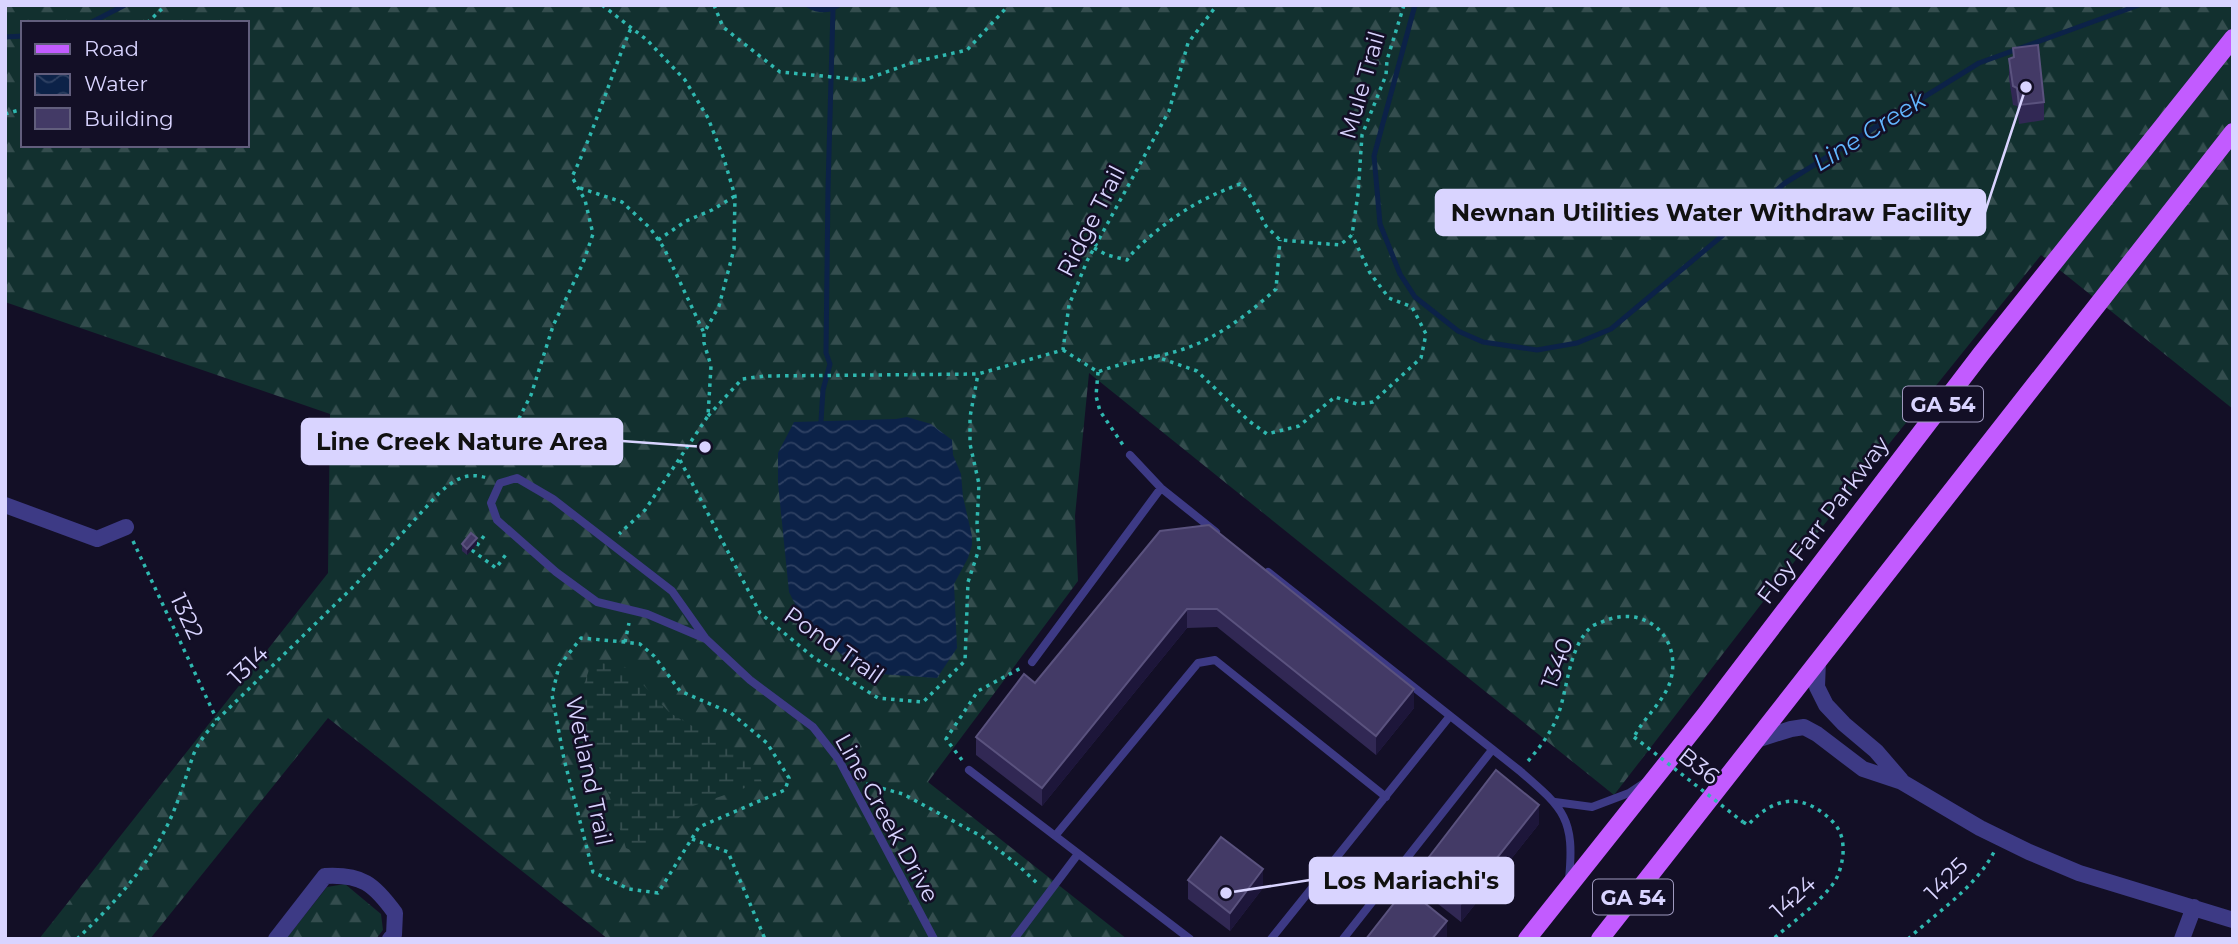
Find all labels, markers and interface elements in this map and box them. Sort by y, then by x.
legend [21,21,248,147]
street label: Mule Trail [1333,28,1391,142]
text: Road [84,36,139,61]
text: Water [84,71,148,96]
water label: Line Creek [1807,84,1932,177]
text: Building [84,106,174,131]
street label: Ridge Trail [1051,161,1131,281]
callout: Newnan Utilities Water Withdraw Facility [1436,190,1985,235]
text: Newnan Utilities Water Withdraw Facility [1451,198,1972,227]
road number: GA 54 [1903,386,1983,422]
callout: Line Creek Nature Area [302,419,622,464]
text: Line Creek Nature Area [316,427,608,456]
street label: Floy Farr Parkway [1751,430,1895,609]
street label: 1322 [164,589,210,643]
street label: Pond Trail [779,601,889,689]
street label: 1340 [1535,634,1579,692]
street label: 1314 [222,639,274,691]
street label: Wetland Trail [560,694,618,848]
street label: Line Creek Drive [829,729,945,907]
street label: B36 [1673,741,1725,791]
street label: 1425 [1919,852,1973,906]
callout: Los Mariachi's [1310,858,1513,903]
text: Los Mariachi's [1323,866,1499,895]
street label: 1424 [1765,869,1821,925]
road number: GA 54 [1593,880,1673,914]

